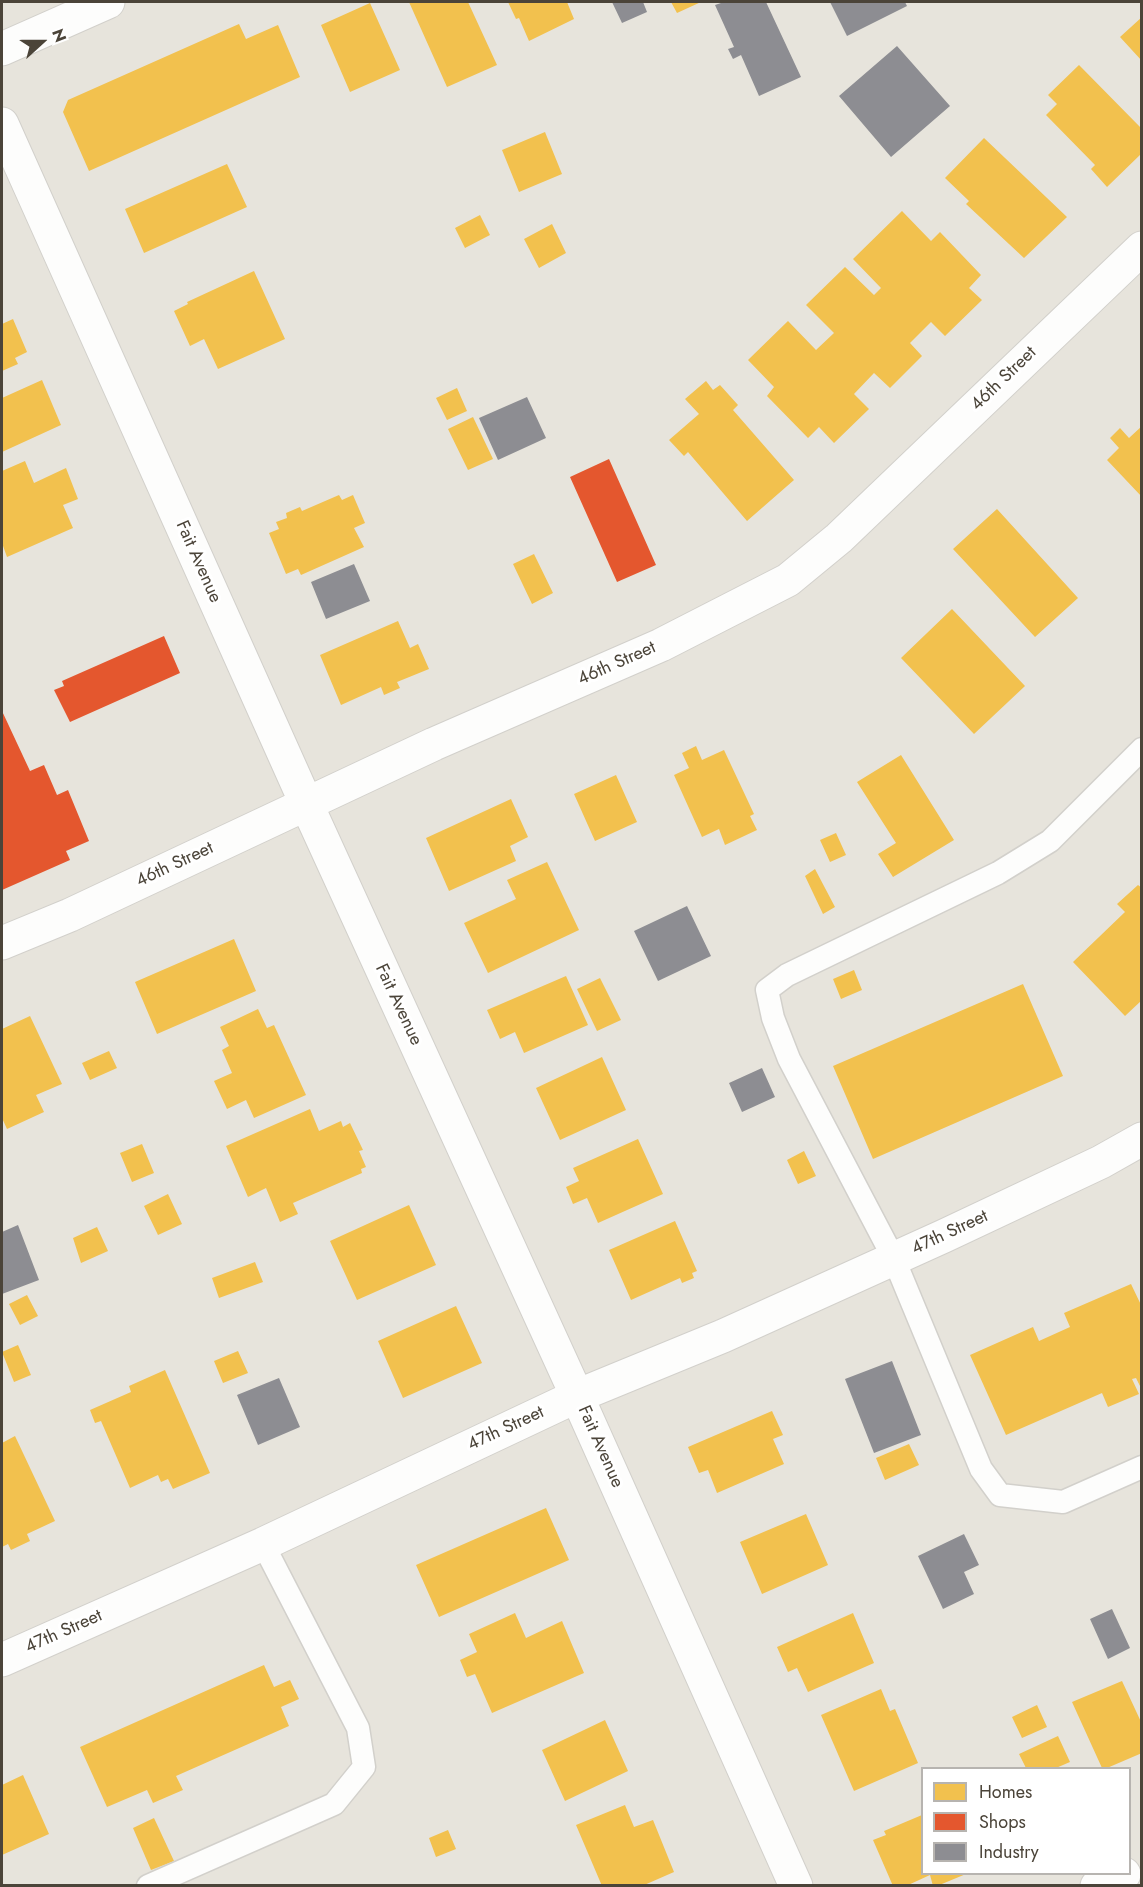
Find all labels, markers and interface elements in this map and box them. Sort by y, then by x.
north arrow [12,12,72,72]
text: N [46,25,72,45]
street label: 46th Street [967,342,1041,416]
street label: Fait Avenue [170,518,226,606]
street label: 46th Street [575,637,659,691]
street label: 46th Street [133,838,217,892]
street label: Fait Avenue [370,961,426,1049]
street label: 47th Street [908,1206,992,1260]
street label: 47th Street [464,1402,548,1456]
street label: Fait Avenue [572,1403,628,1491]
street label: 47th Street [22,1605,106,1659]
legend [921,1767,1131,1875]
text: Homes [979,1779,1032,1805]
text: Shops [979,1809,1026,1835]
text: Industry [979,1839,1039,1865]

